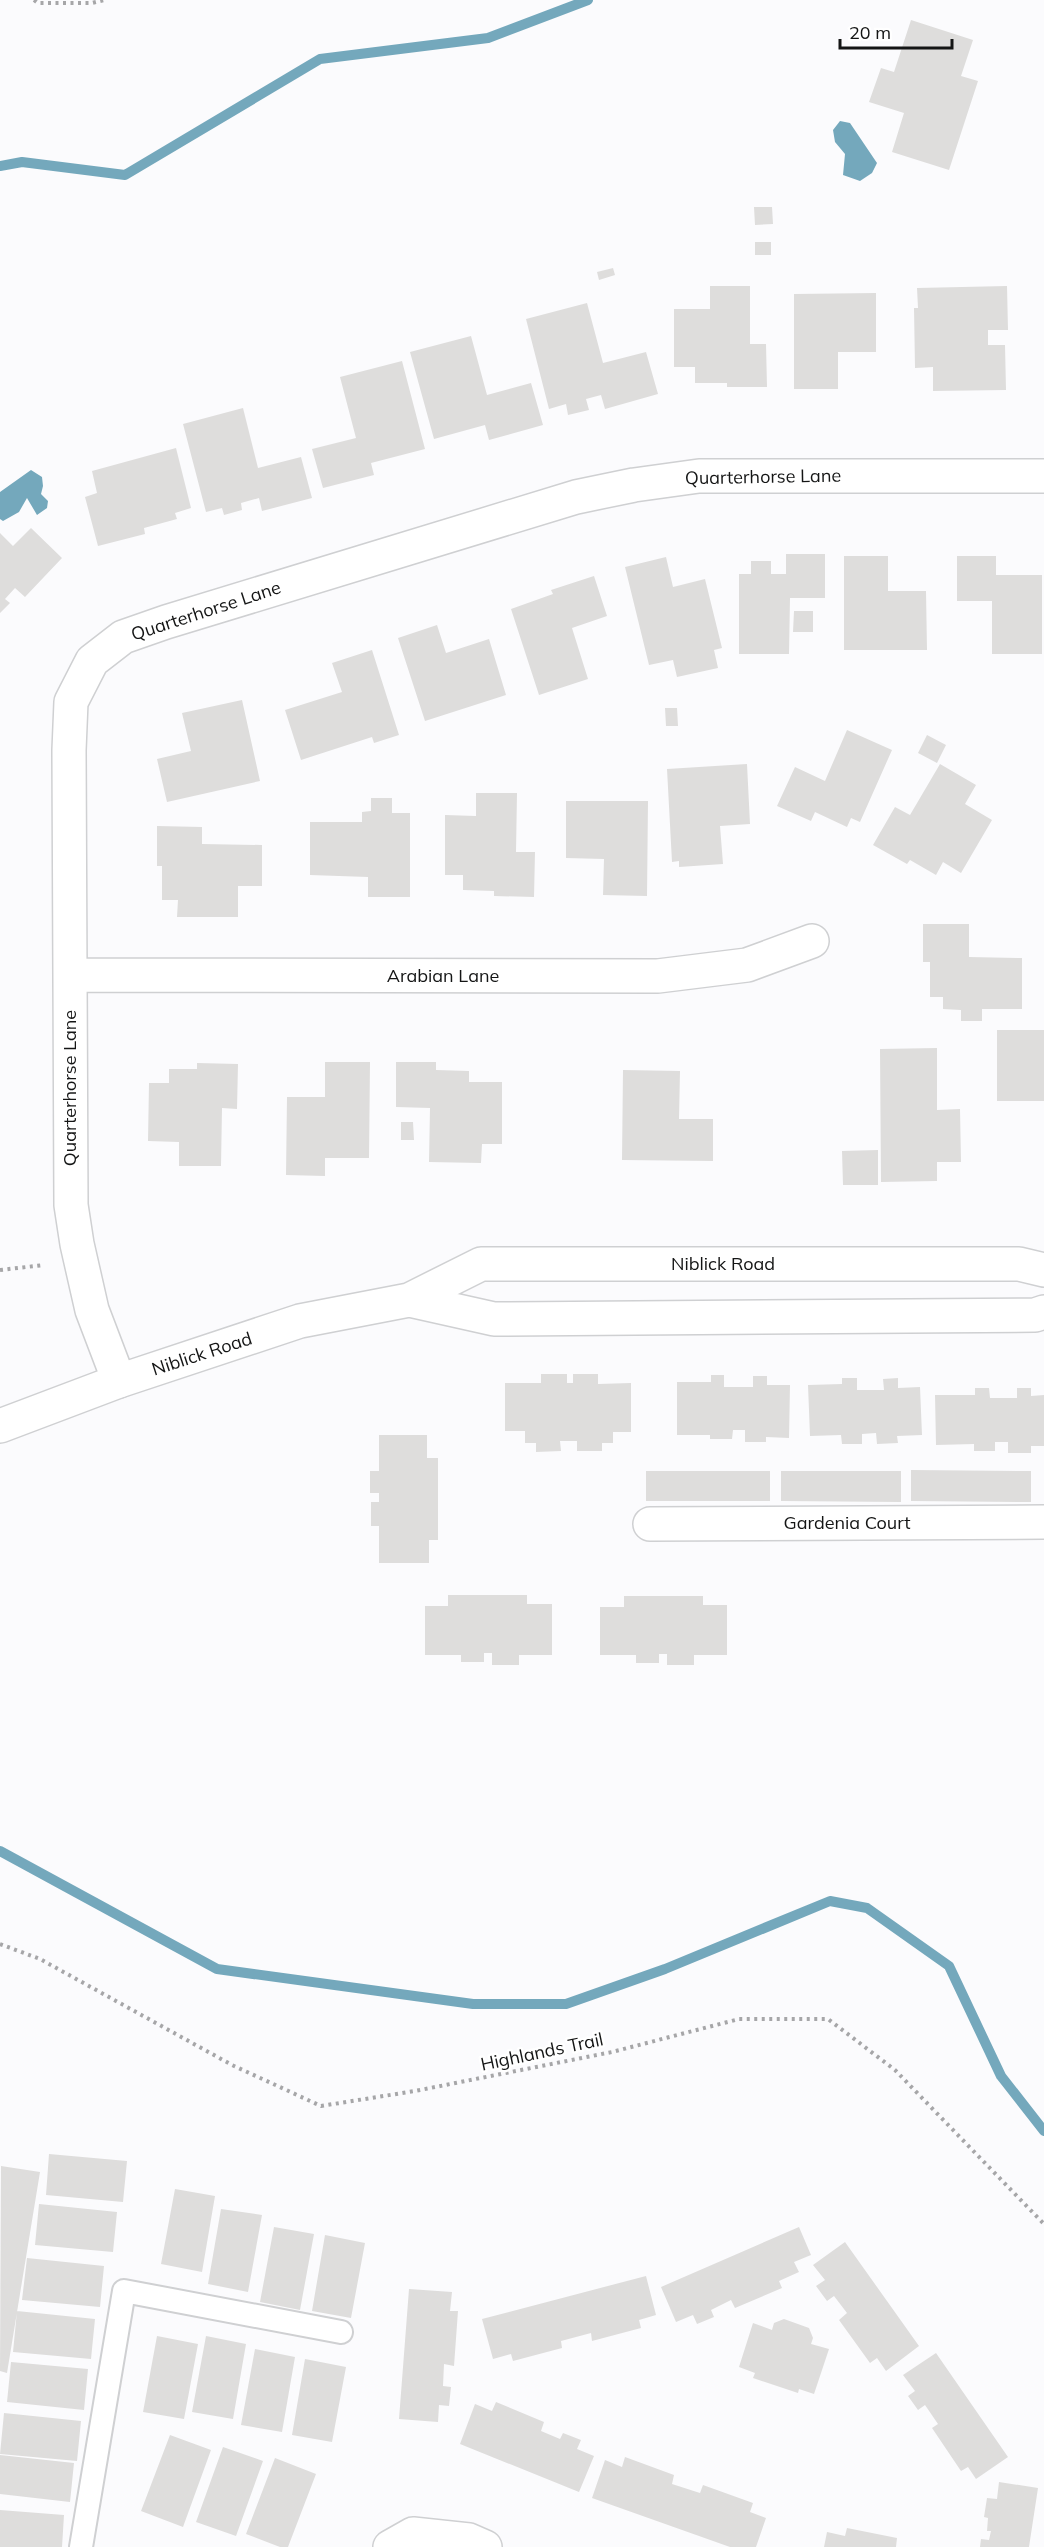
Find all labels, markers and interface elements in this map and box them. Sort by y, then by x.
scale bar [840,12,952,50]
text: 20 m [849,21,891,44]
street label: Quarterhorse Lane [685,464,841,489]
street label: Quarterhorse Lane [128,575,284,646]
street label: Arabian Lane [387,964,499,987]
street label: Quarterhorse Lane [58,1010,81,1166]
street label: Niblick Road [671,1252,775,1275]
street label: Niblick Road [149,1327,255,1381]
street label: Gardenia Court [784,1511,910,1534]
street label: Highlands Trail [478,2027,605,2076]

